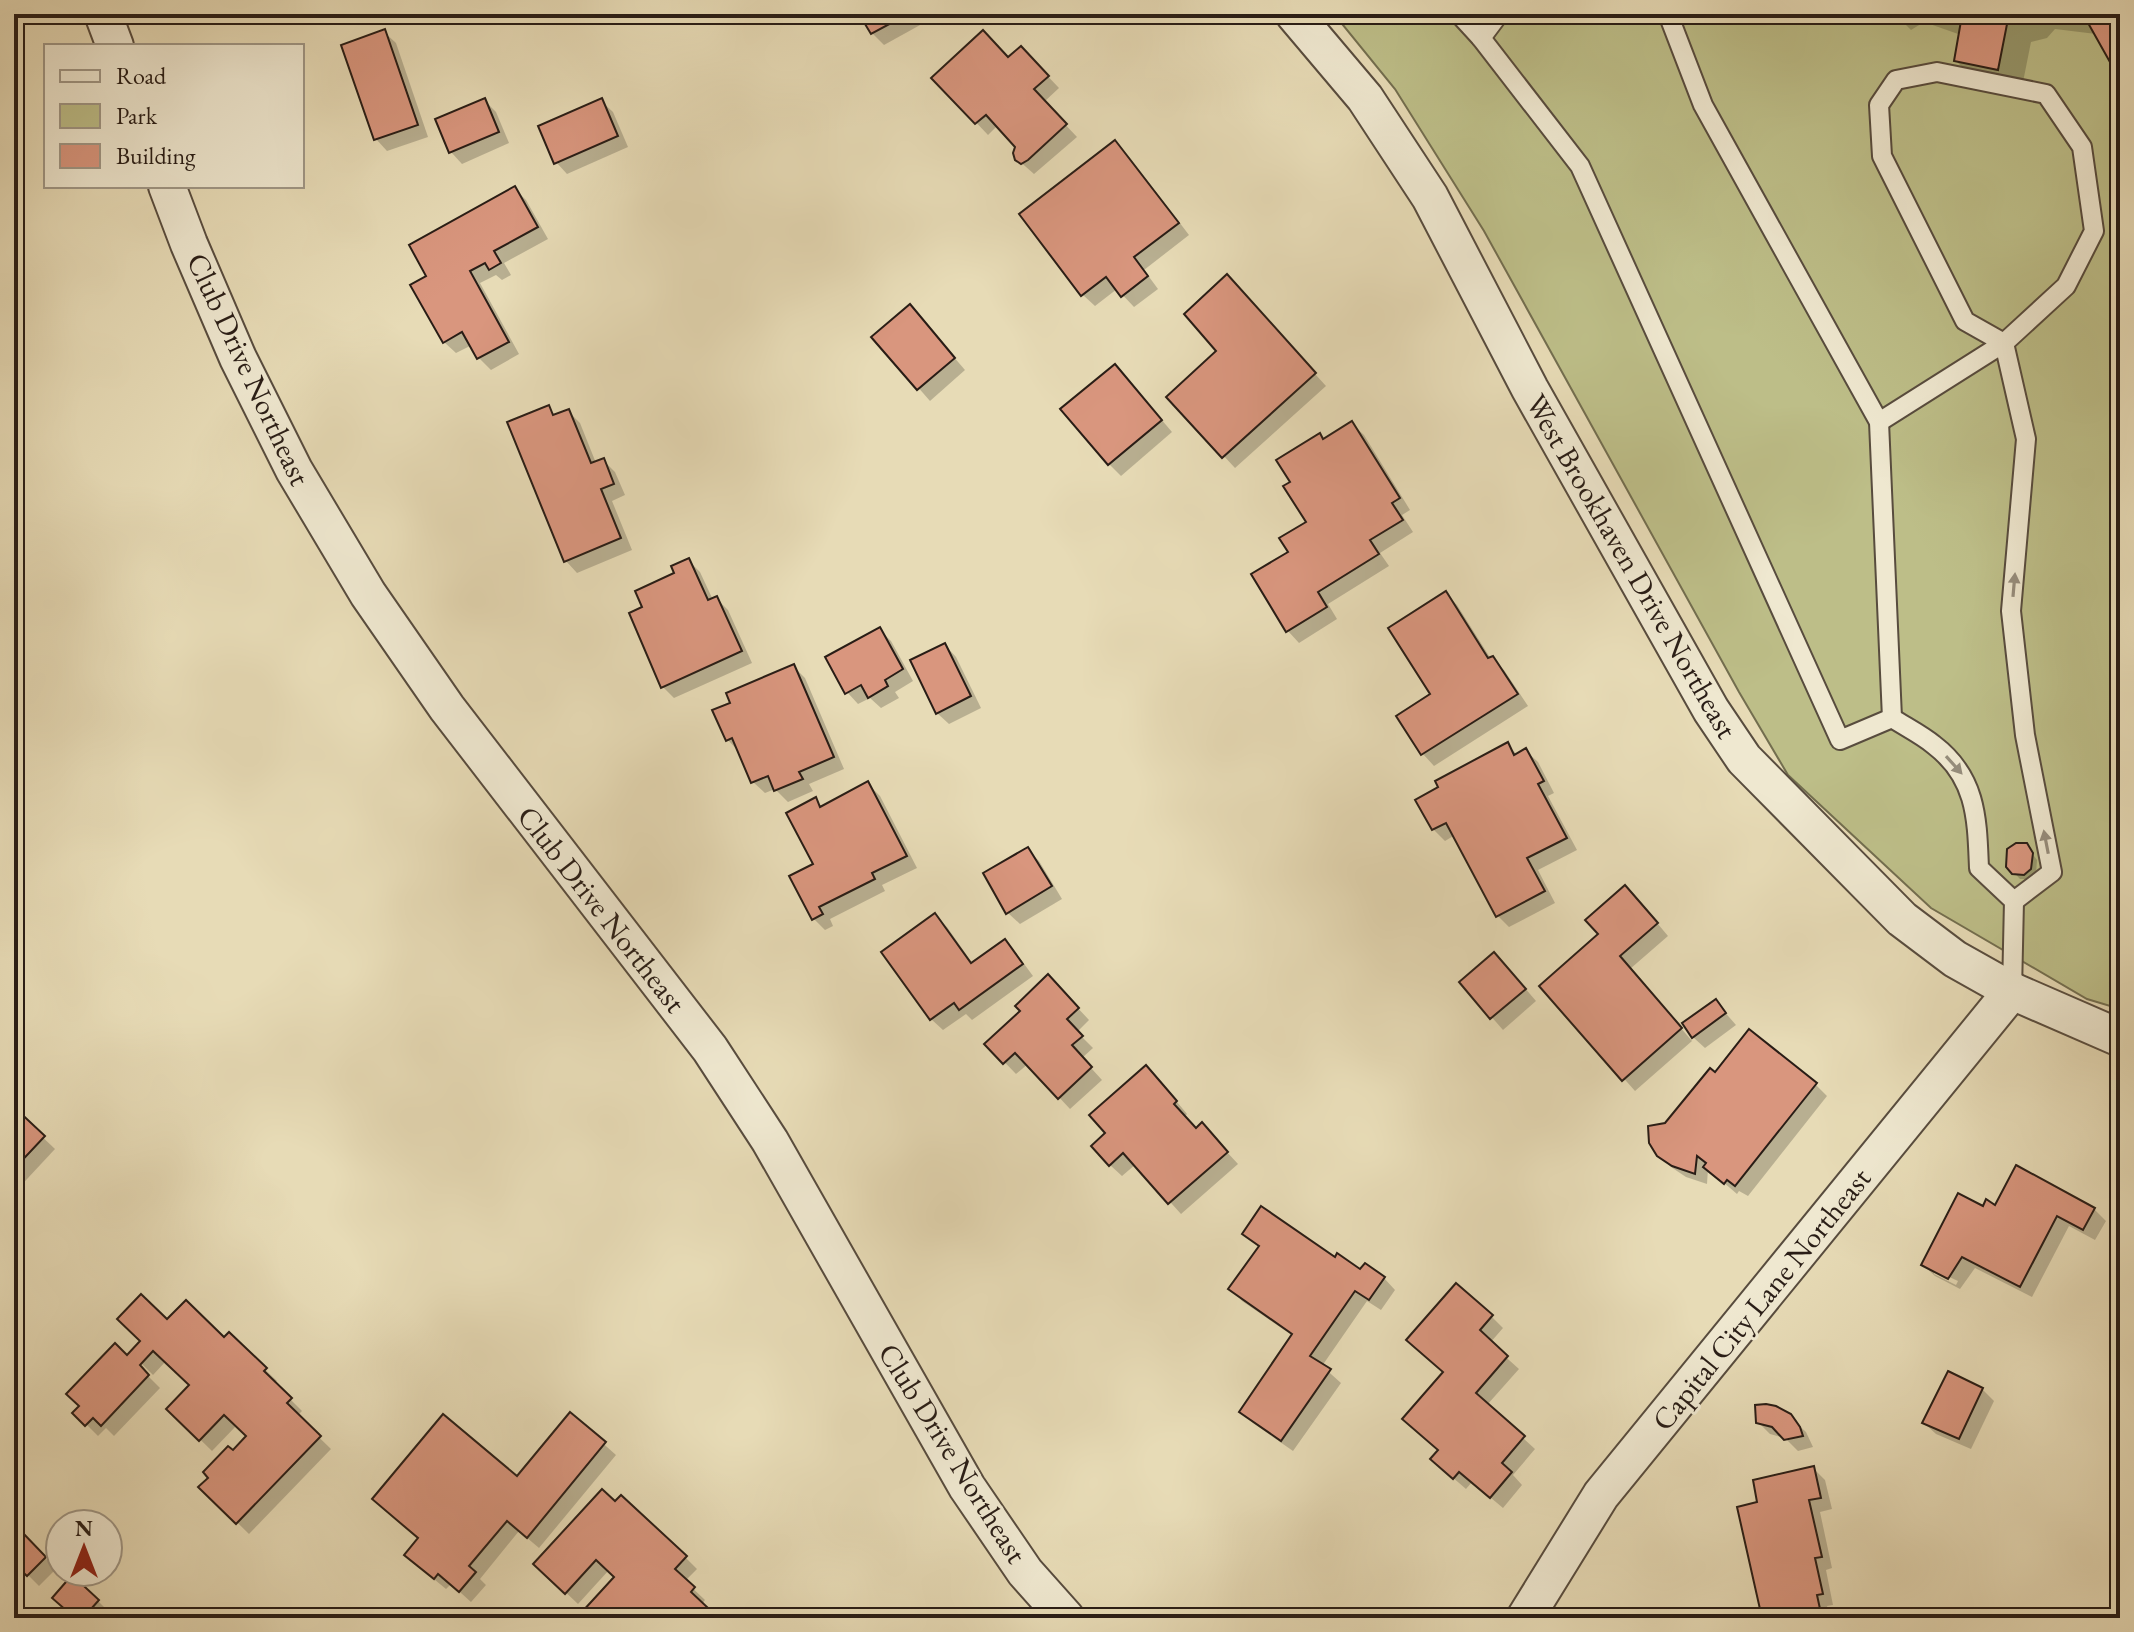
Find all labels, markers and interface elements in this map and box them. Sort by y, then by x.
legend [44,44,304,188]
text: Road [116,60,167,91]
text: Park [116,100,158,131]
text: Building [116,140,196,171]
street label: Club Drive Northeast [178,247,320,492]
street label: West Brookhaven Drive Northeast [1517,387,1747,746]
one-way arrow [2007,572,2020,597]
one-way arrow [1944,755,1962,774]
street label: Club Drive Northeast [509,798,695,1021]
one-way arrow [2039,830,2052,855]
street label: Capital City Lane Northeast [1643,1159,1880,1438]
street label: Club Drive Northeast [870,1336,1037,1571]
north arrow [44,1508,124,1588]
text: N [75,1514,93,1543]

